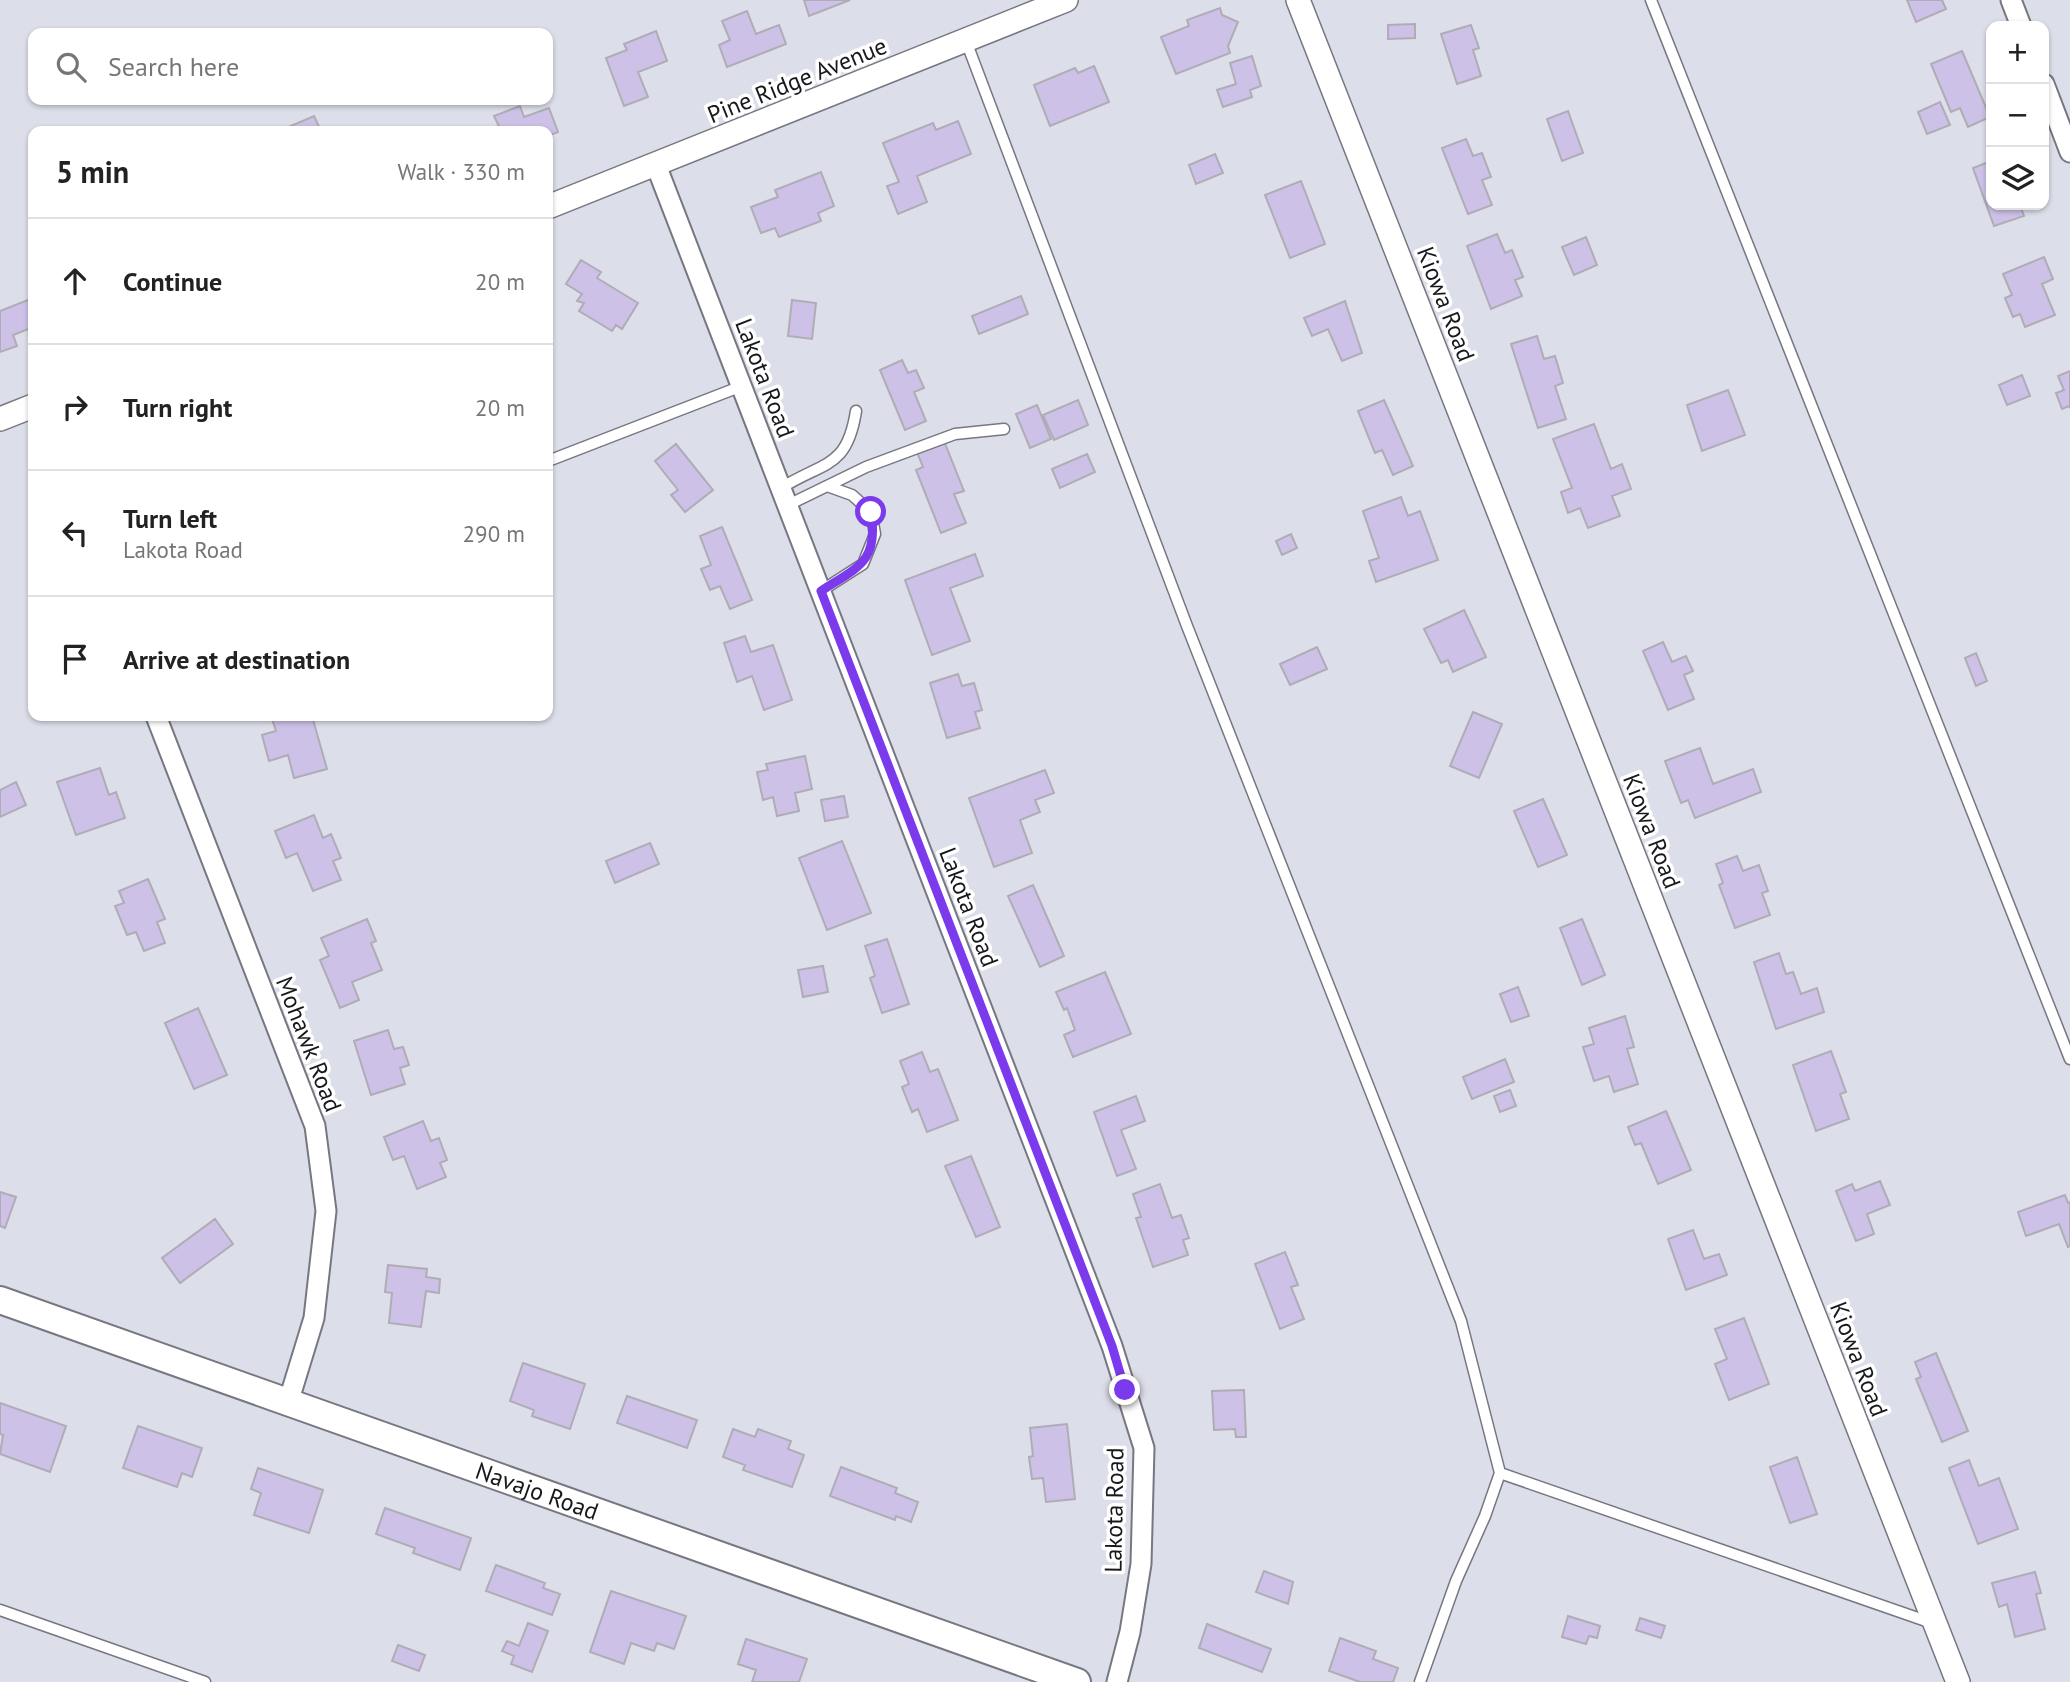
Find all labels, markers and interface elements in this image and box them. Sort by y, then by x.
map controls [1986,21,2049,210]
button: + [1986,21,2049,84]
search box [28,28,553,105]
street label: Pine Ridge Avenue [703,30,891,130]
icon: search [52,48,90,86]
text: Search here [108,50,239,83]
button: − [1986,84,2049,147]
button: layers [1986,147,2049,210]
text: 5 min [56,152,129,191]
text: Walk · 330 m [398,157,525,186]
street label: Kiowa Road [1410,242,1482,366]
icon: ahead [56,262,94,300]
text: Continue [123,265,222,298]
text: 20 m [475,267,525,296]
street label: Lakota Road [728,314,802,442]
icon: right [56,388,94,426]
text: Turn right [123,391,232,424]
text: 20 m [475,393,525,422]
route start [855,496,886,527]
text: Turn left [123,502,217,535]
icon: left [56,514,94,552]
text: 290 m [463,519,525,548]
text: Lakota Road [123,535,243,564]
icon: arrive [56,640,94,678]
text: Arrive at destination [123,643,350,676]
street label: Kiowa Road [1616,769,1688,893]
street label: Lakota Road [932,843,1006,971]
street label: Mohawk Road [269,972,349,1116]
street label: Kiowa Road [1823,1297,1895,1421]
route end [1109,1374,1140,1405]
street label: Lakota Road [1097,1447,1131,1573]
street label: Navajo Road [472,1455,603,1527]

